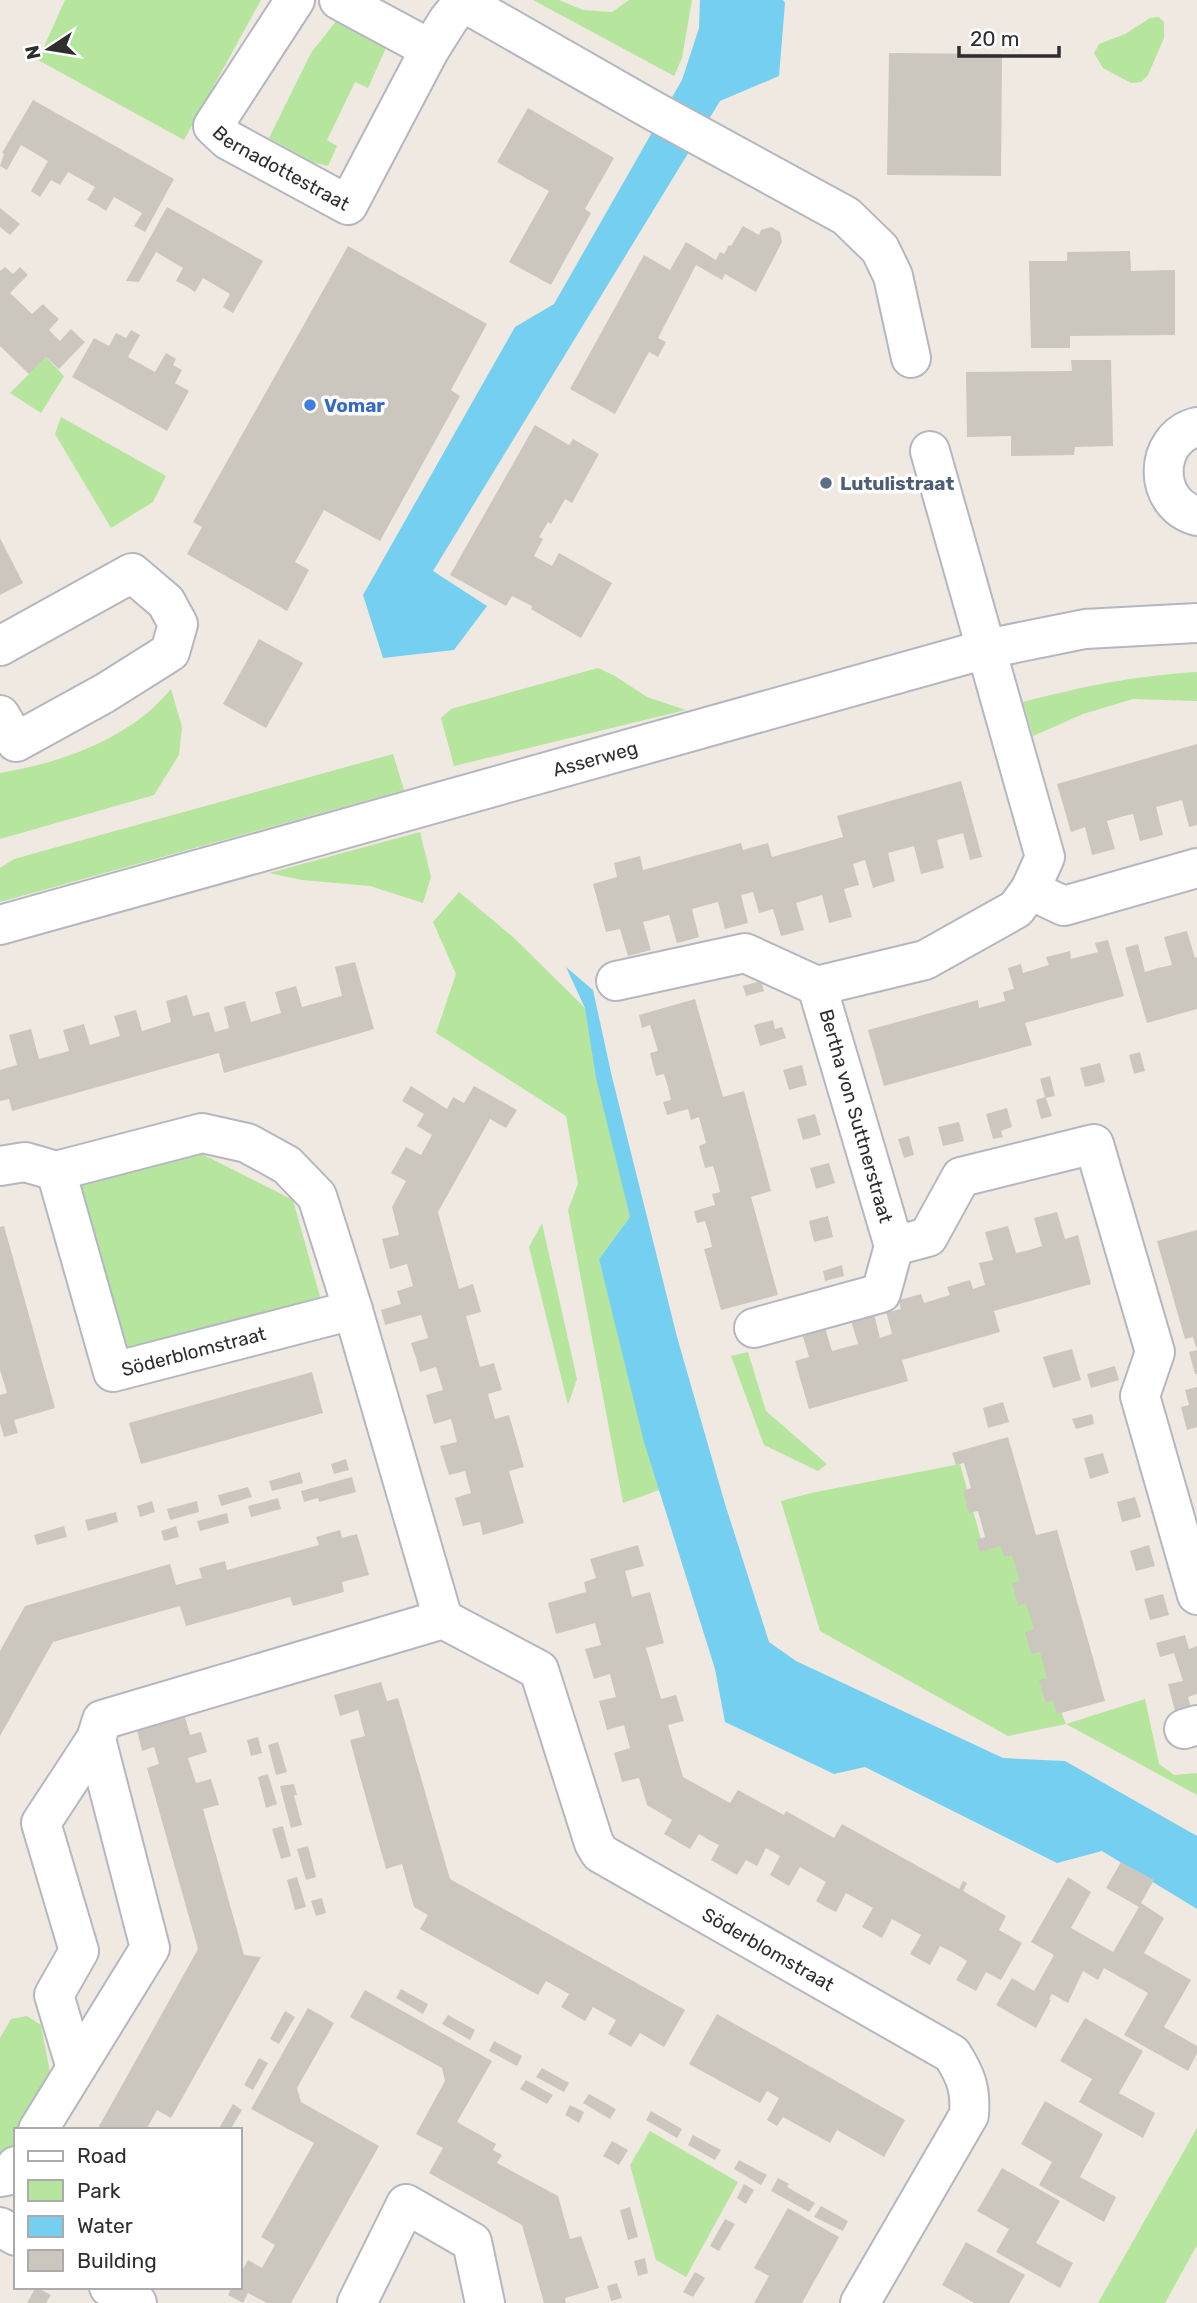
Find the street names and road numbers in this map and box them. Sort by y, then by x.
street label: Bernadottestraat [208,121,354,215]
street label: Asserweg [550,736,640,781]
street label: Bertha von Suttnerstraat [814,1006,898,1226]
street label: Söderblomstraat [119,1321,269,1381]
street label: Söderblomstraat [698,1902,839,1996]

